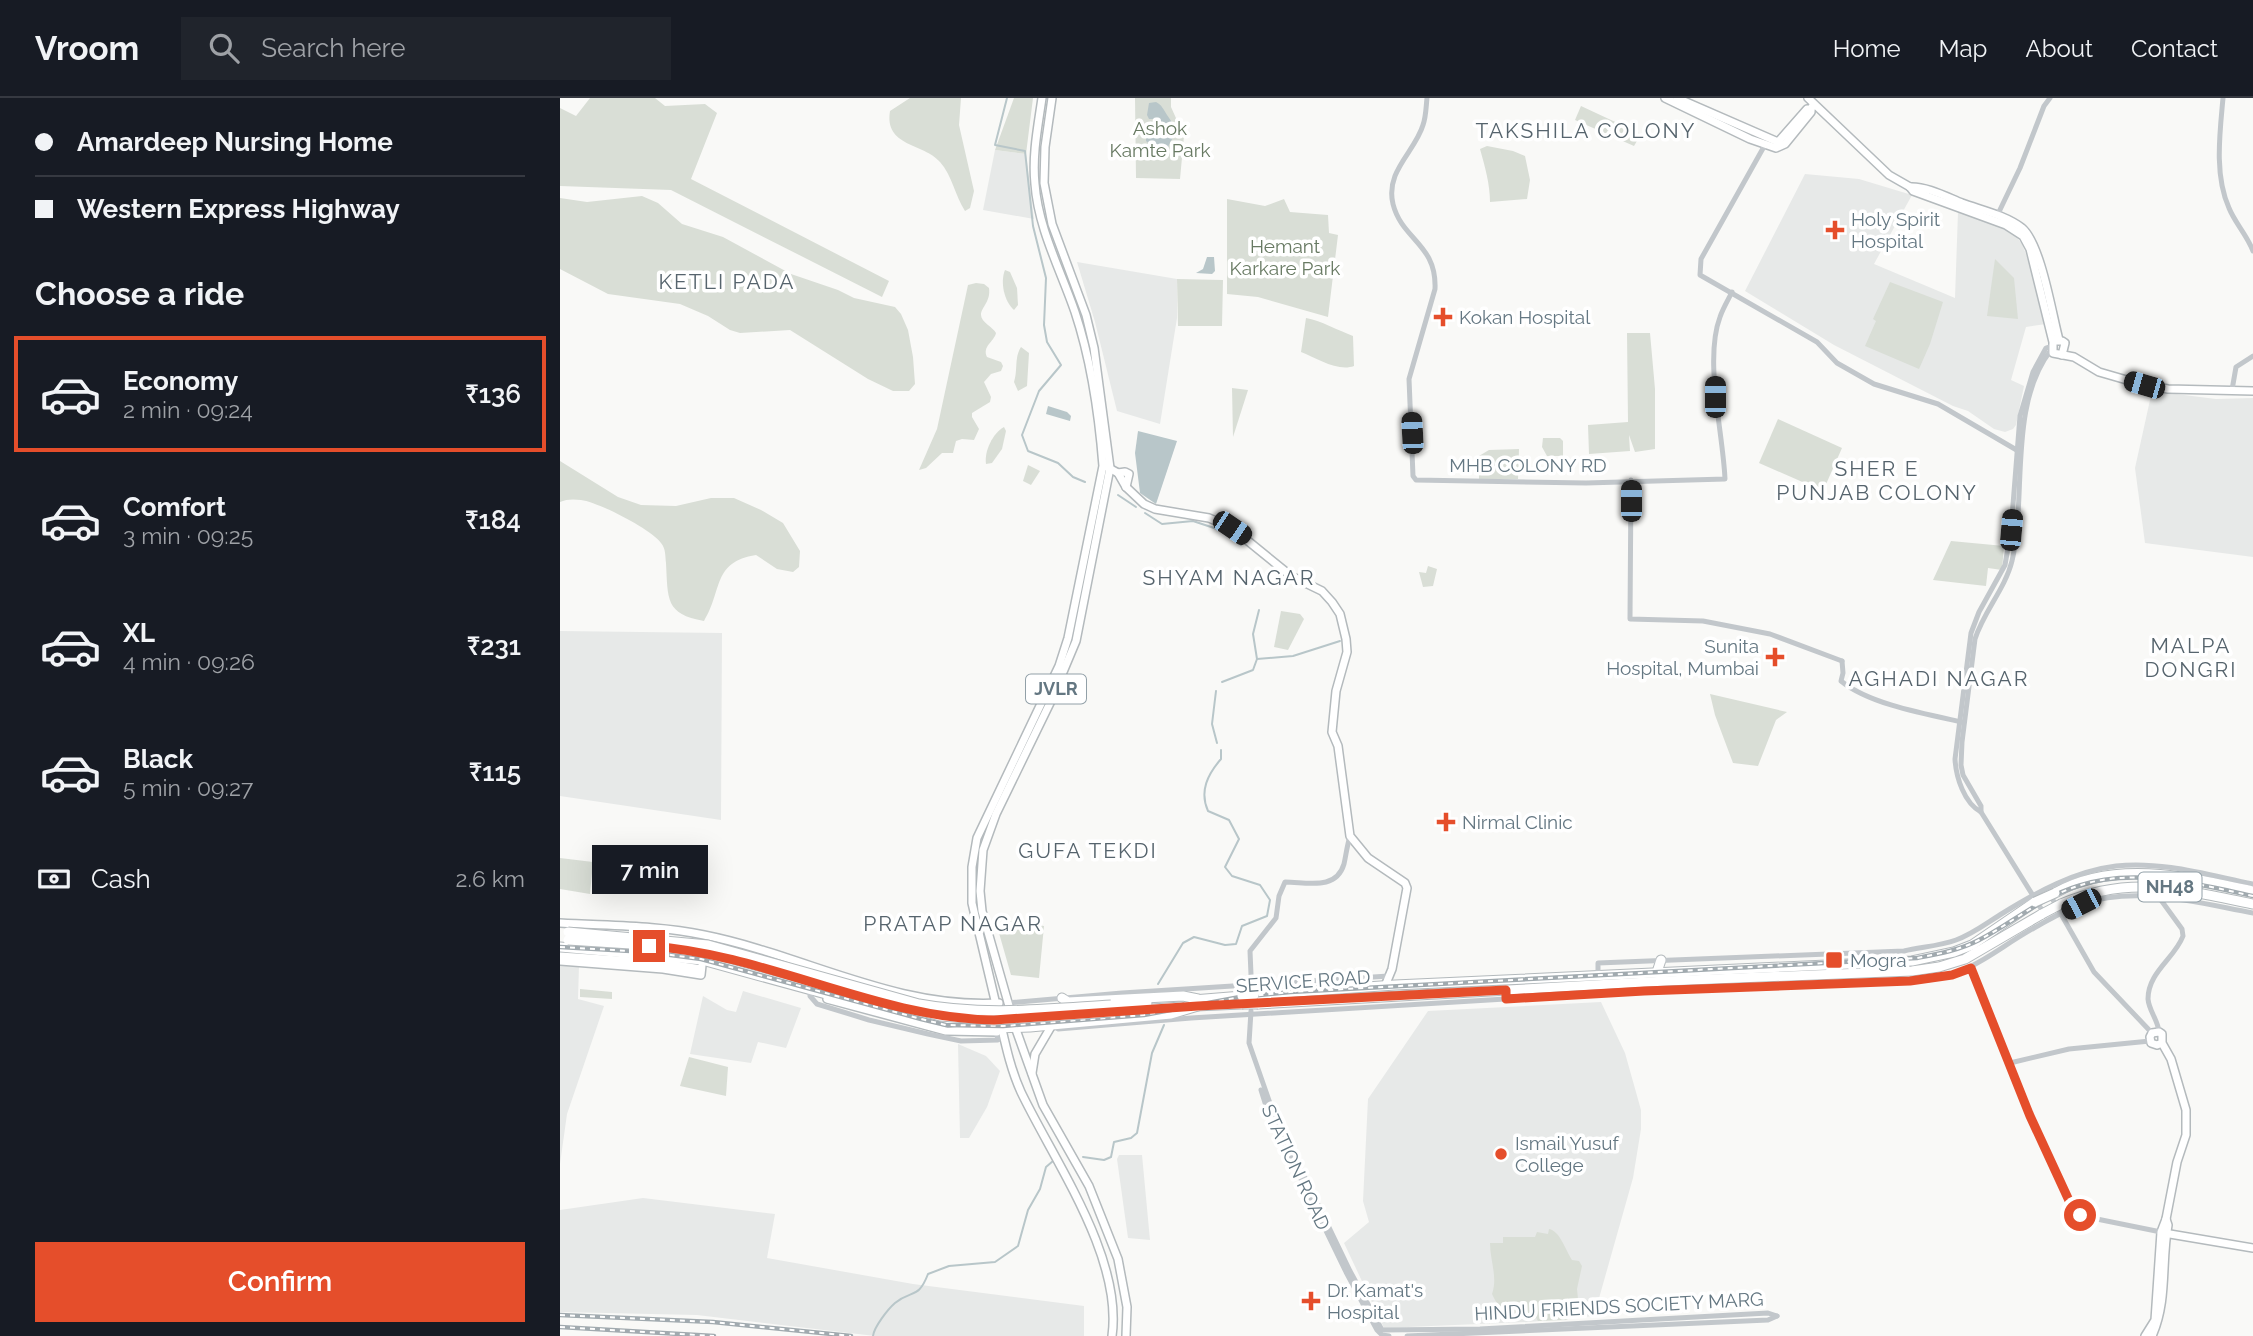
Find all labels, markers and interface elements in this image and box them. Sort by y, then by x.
search box [181,17,671,80]
text: Vroom [35,29,139,68]
icon: search [205,29,243,67]
text: Search here [261,33,406,63]
text: Home [1833,34,1901,63]
text: Map [1939,34,1987,63]
text: About [2025,34,2093,63]
text: Contact [2131,34,2218,63]
park label: Ashok Kamte Park [1110,117,1210,161]
district label: TAKSHILA COLONY [1476,118,1697,143]
text: Amardeep Nursing Home [77,127,393,157]
text: Western Express Highway [77,194,400,224]
place label: Holy Spirit Hospital [1851,208,1941,252]
marker: Holy Spirit Hospital [1825,220,1845,240]
park label: Hemant Karkare Park [1230,235,1340,279]
district label: KETLI PADA [659,269,795,294]
text: Choose a ride [35,275,244,312]
place label: Kokan Hospital [1459,306,1591,328]
marker: Kokan Hospital [1433,307,1453,327]
icon: car [39,363,102,426]
text: Economy [123,366,238,396]
car [2121,369,2168,401]
car [1705,376,1726,418]
text: ₹136 [465,379,521,409]
text: 2 min · 09:24 [123,396,253,423]
car [1401,411,1424,455]
street label: MHB COLONY RD [1449,454,1607,476]
district label: SHER E PUNJAB COLONY [1776,456,1978,505]
car [1621,480,1642,522]
icon: car [39,489,102,552]
text: Comfort [123,492,226,522]
text: ₹184 [465,505,521,535]
car [1209,508,1256,548]
car [1999,508,2024,552]
text: 3 min · 09:25 [123,522,253,549]
district label: SHYAM NAGAR [1142,565,1316,590]
icon: car [39,615,102,678]
text: XL [123,618,155,648]
text: ₹231 [467,631,521,661]
district label: MALPA DONGRI [2145,633,2237,682]
place label: Sunita Hospital, Mumbai [1606,635,1759,679]
marker: Sunita Hospital, Mumbai [1765,647,1785,667]
text: 4 min · 09:26 [123,648,255,675]
district label: AGHADI NAGAR [1849,666,2029,691]
road number: JVLR [1026,674,1086,704]
icon: car [39,741,102,804]
text: Black [123,744,193,774]
text: ₹115 [469,757,521,787]
text: 5 min · 09:27 [123,774,253,801]
place label: Nirmal Clinic [1462,811,1573,833]
marker: Nirmal Clinic [1436,812,1456,832]
district label: GUFA TEKDI [1018,838,1158,863]
callout: 7 min [591,844,707,894]
text: 7 min [621,856,679,883]
icon: cash [35,860,73,898]
text: Cash [91,864,151,894]
text: 2.6 km [456,865,525,892]
road number: NH48 [2138,872,2202,902]
car [2058,885,2105,923]
district label: PRATAP NAGAR [863,911,1043,936]
route end [633,930,665,962]
place label: Mogra [1850,949,1907,971]
marker: Mogra [1824,950,1844,970]
street label: SERVICE ROAD [1235,965,1371,997]
street label: STATION ROAD [1257,1101,1335,1233]
place label: Ismail Yusuf College [1515,1132,1619,1176]
marker: Ismail Yusuf College [1493,1146,1509,1162]
route start [2064,1199,2096,1231]
button: Confirm [35,1242,525,1322]
place label: Dr. Kamat's Hospital [1327,1279,1423,1323]
street label: HINDU FRIENDS SOCIETY MARG [1474,1287,1764,1325]
marker: Dr. Kamat's Hospital [1301,1291,1321,1311]

